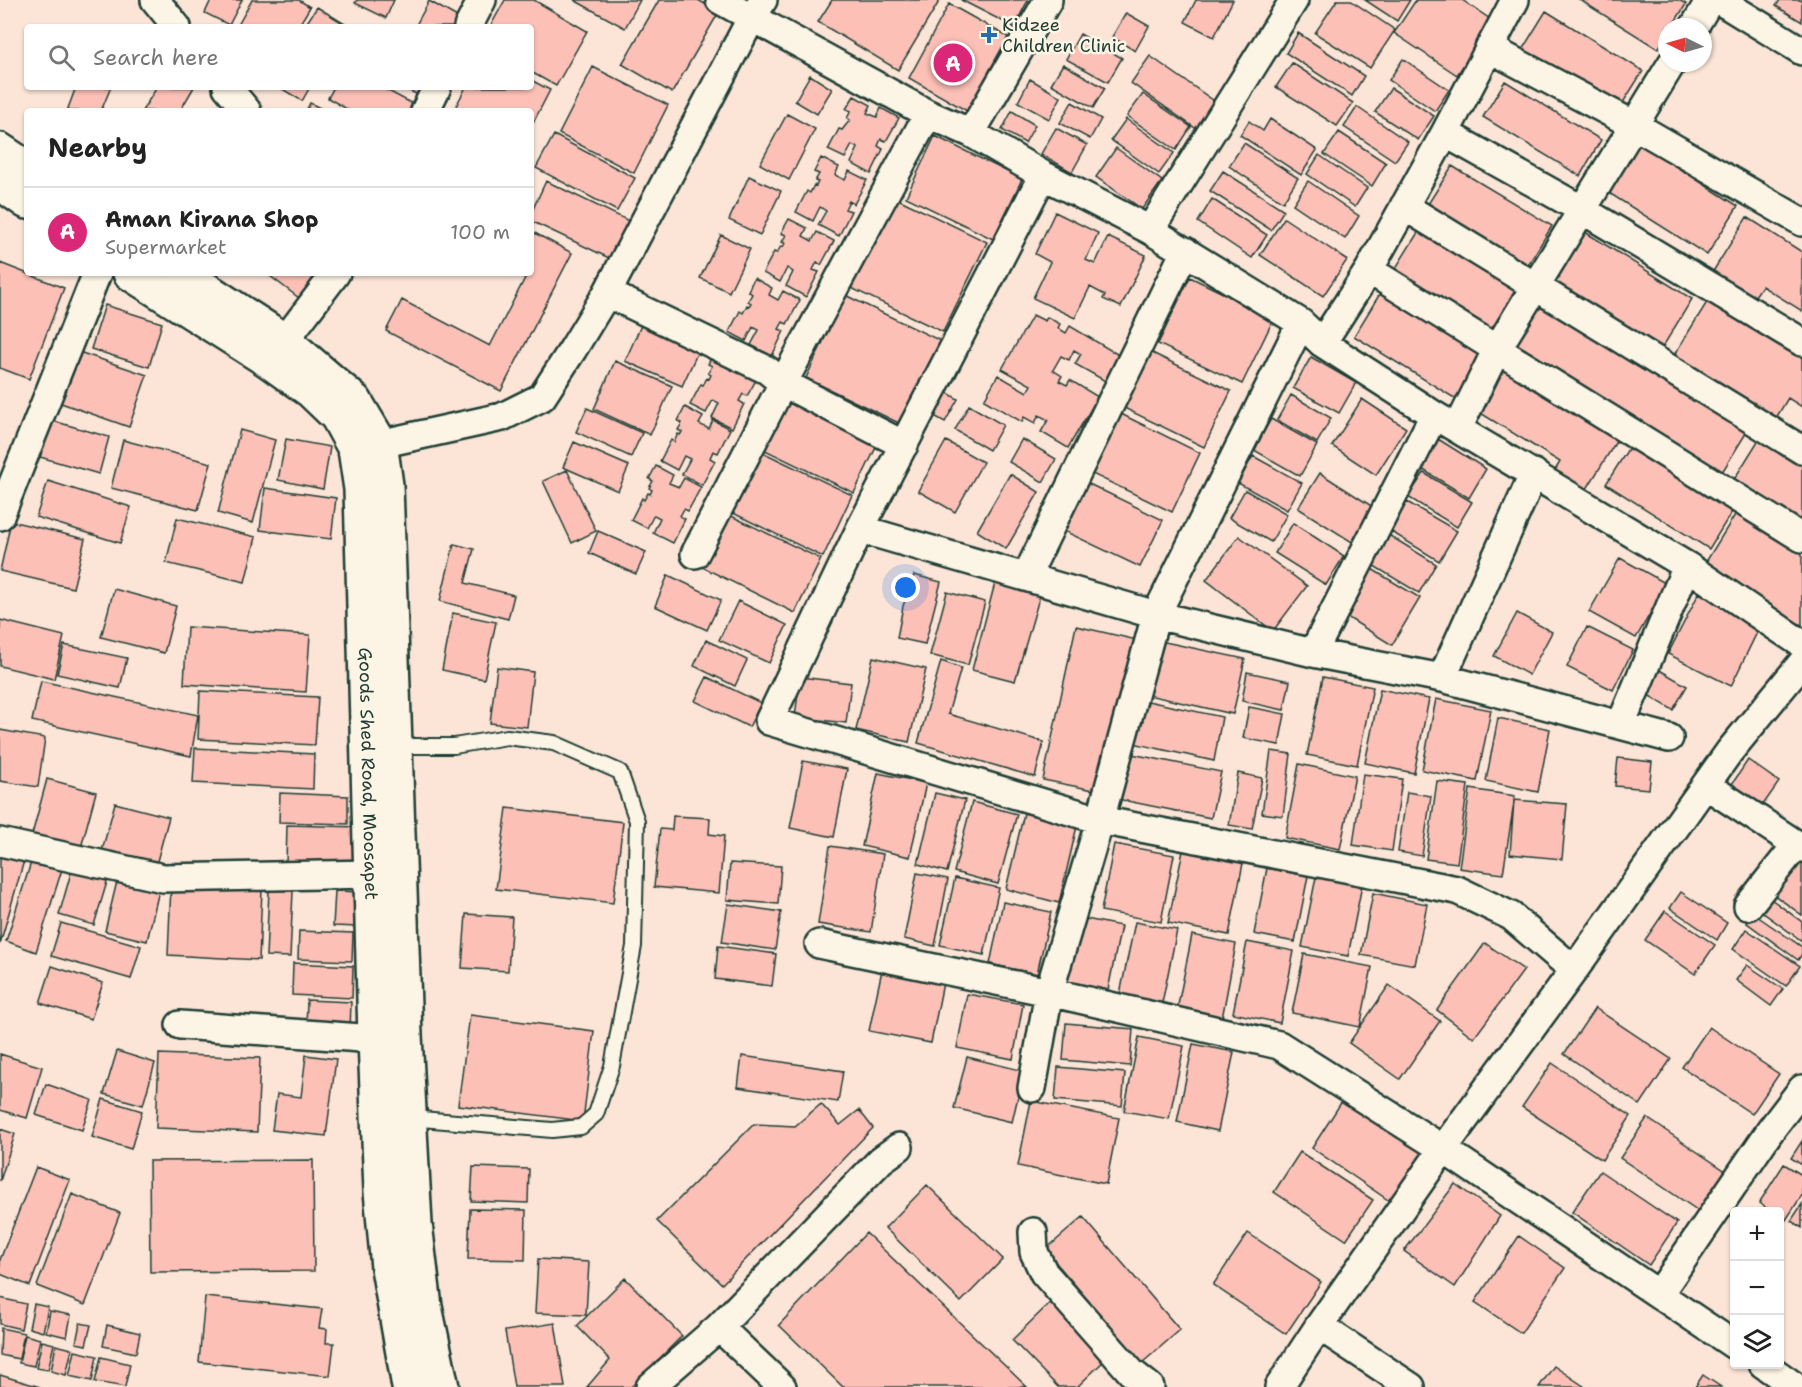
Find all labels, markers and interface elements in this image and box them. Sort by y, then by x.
place label: Kidzee Children Clinic [1002,13,1126,58]
north arrow [1658,18,1712,72]
search box [24,24,534,90]
marker: Kidzee Children Clinic [980,26,998,44]
pin: A [934,40,972,86]
icon: search [45,41,78,74]
text: Search here [93,43,219,72]
text: Nearby [48,130,147,165]
text: Aman Kirana Shop [105,205,318,234]
text: A [60,219,75,245]
text: 100 m [450,219,510,245]
text: Supermarket [105,234,227,260]
your location [891,573,920,602]
street label: Goods Shed Road, Moosapet [353,647,383,900]
map controls [1730,1207,1784,1369]
button: + [1730,1207,1784,1261]
button: − [1730,1261,1784,1315]
button: layers [1730,1315,1784,1369]

